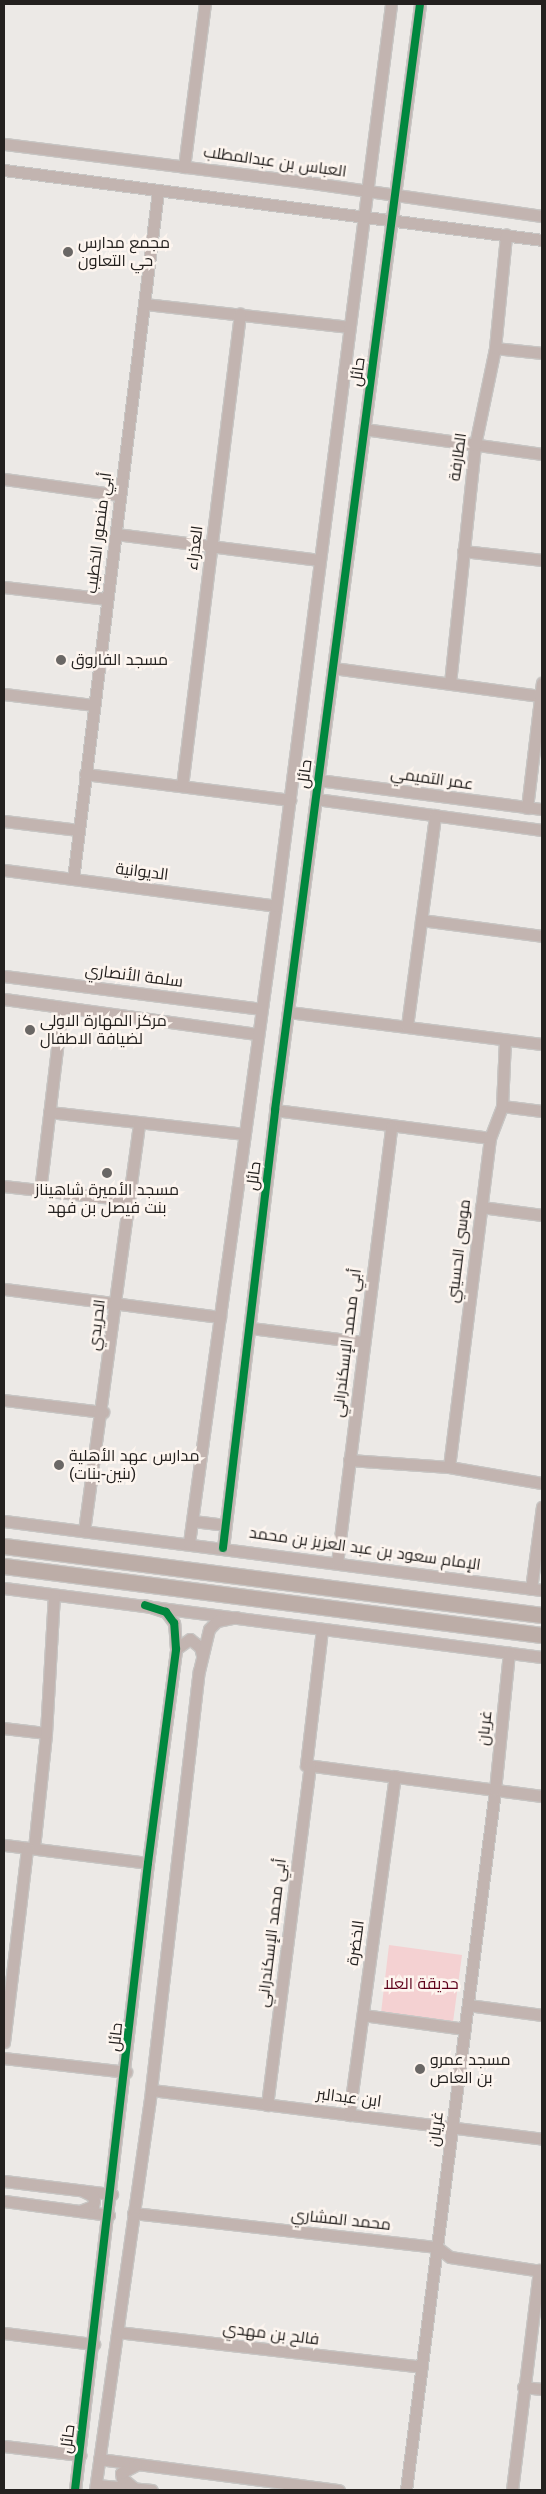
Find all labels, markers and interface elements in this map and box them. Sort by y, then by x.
street label: العباس بن عبدالمطلب [202,142,348,182]
place label: مجمع مدارس حي التعاون [78,233,170,271]
marker: مجمع مدارس حي التعاون [62,246,74,258]
street label: حائل [346,356,370,388]
street label: الطارفة [445,432,471,482]
street label: أبي منصور الخطيب [82,471,116,595]
street label: العذراء [183,525,207,571]
place label: مسجد الفاروق [71,650,168,670]
marker: مسجد الفاروق [55,654,67,666]
street label: حائل [294,758,316,790]
street label: عمر التميمي [389,764,475,794]
street label: الديوانية [114,859,170,885]
street label: سلمة الأنصاري [84,960,184,992]
place label: مركز المهارة الاولى لضيافة الاطفال [40,1011,167,1049]
marker: مركز المهارة الاولى لضيافة الاطفال [24,1024,36,1036]
street label: حائل [243,1160,265,1192]
marker: مسجد الأميرة شاهيناز بنت فيصل بن فهد [101,1167,113,1179]
place label: مسجد الأميرة شاهيناز بنت فيصل بن فهد [35,1180,179,1218]
street label: موسى الحسيني [443,1198,475,1304]
street label: أبي محمد الإسكندراني [328,1268,366,1418]
street label: الحريدي [84,1298,110,1352]
place label: مدارس عهد الأهلية (بنين-بنات) [69,1446,199,1484]
marker: مدارس عهد الأهلية (بنين-بنات) [53,1459,65,1471]
street label: الإمام سعود بن عبد العزيز بن محمد [248,1523,482,1575]
street label: غريان [474,1709,496,1747]
street label: أبي محمد الإسكندراني [253,1858,291,2008]
street label: الخضرة [343,1919,369,1967]
park label: حديقة العلا [383,1974,459,1994]
street label: حائل [105,2022,127,2052]
place label: مسجد عمرو بن العاص [430,2050,510,2088]
marker: مسجد عمرو بن العاص [414,2063,426,2075]
street label: ابن عبدالبر [315,2085,383,2111]
street label: غريان [424,2110,448,2148]
street label: محمد المشاري [290,2205,392,2235]
street label: فالح بن مهدي [222,2319,320,2349]
street label: حائل [57,2423,79,2455]

